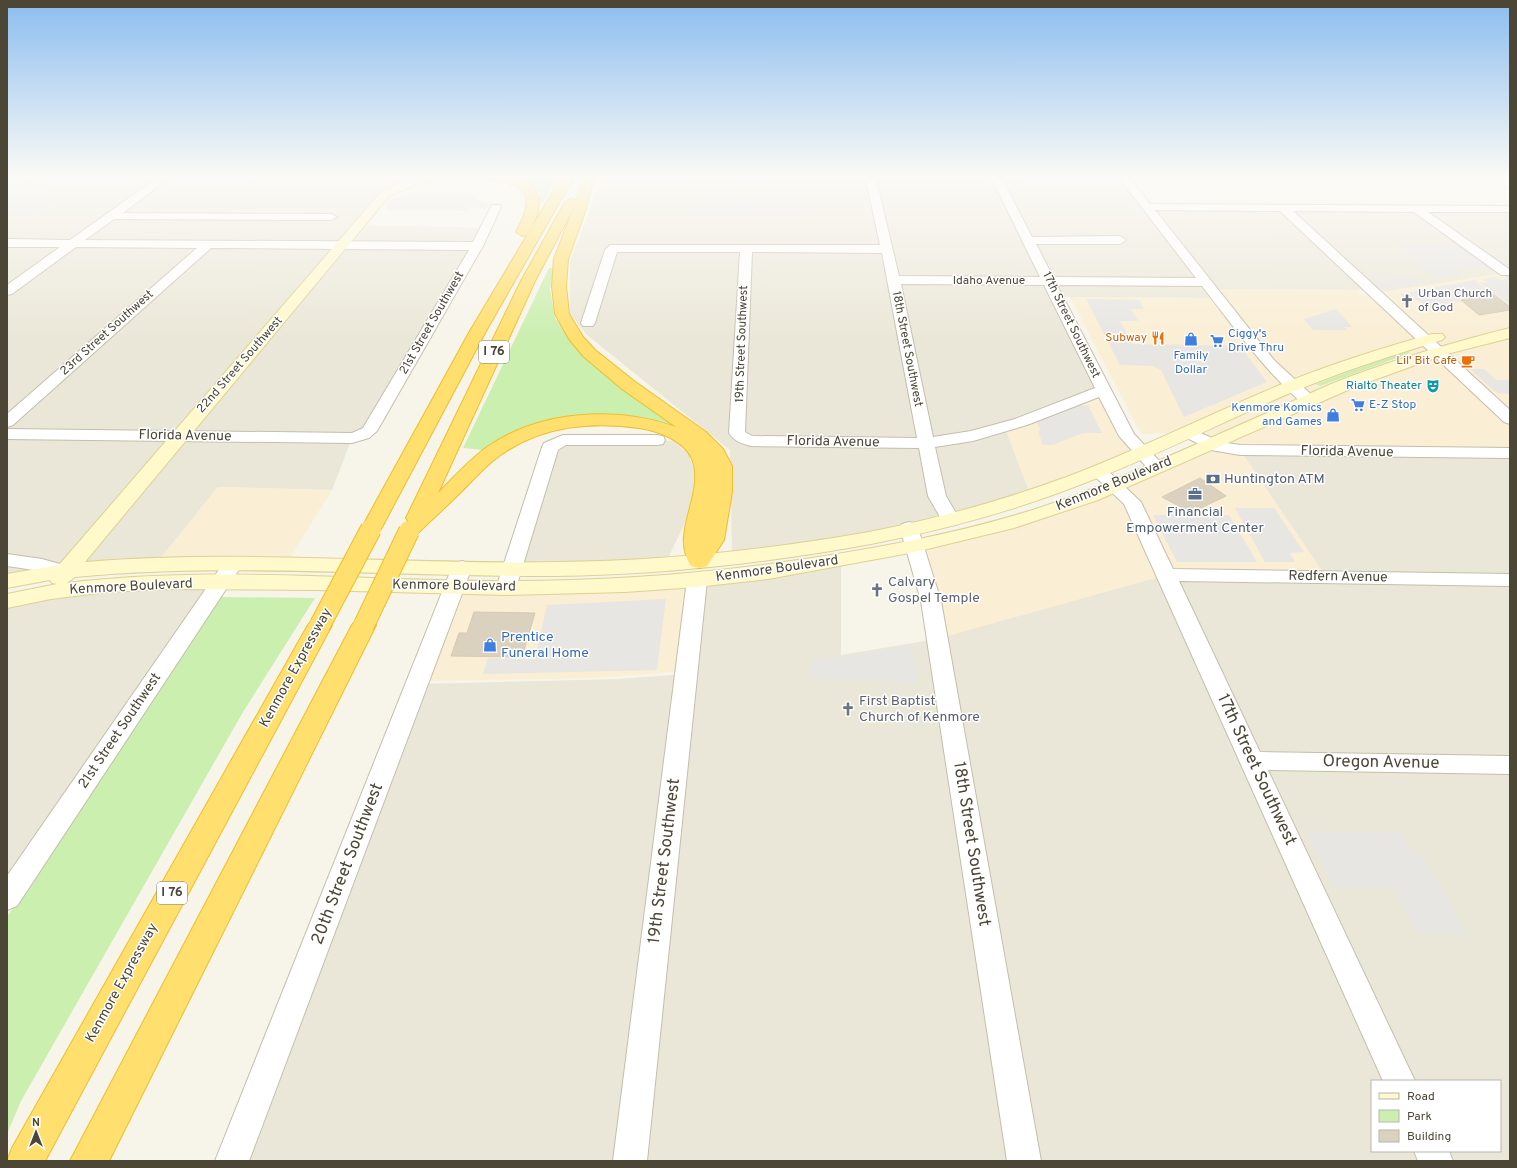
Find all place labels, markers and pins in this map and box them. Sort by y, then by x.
place label: Urban Church of God [1418,286,1492,316]
church icon: Urban Church of God [1399,293,1415,309]
place label: Ciggy's Drive Thru [1228,326,1284,356]
place label: Subway [1105,330,1147,346]
restaurant icon: Subway [1150,330,1166,346]
shop icon: Family Dollar [1183,331,1199,347]
supermarket icon: Ciggy's Drive Thru [1209,333,1225,349]
place label: Family Dollar [1174,348,1208,378]
place label: Lil' Bit Cafe [1396,353,1457,369]
cafe icon: Lil' Bit Cafe [1460,353,1476,369]
place label: Rialto Theater [1346,378,1422,394]
theatre icon: Rialto Theater [1425,378,1441,394]
supermarket icon: E-Z Stop [1350,397,1366,413]
place label: E-Z Stop [1369,397,1416,413]
place label: Kenmore Komics and Games [1231,400,1322,430]
shop icon: Kenmore Komics and Games [1325,407,1341,423]
bank icon: Huntington ATM [1205,471,1221,487]
place label: Huntington ATM [1224,471,1325,488]
office icon: Financial Empowerment Center [1187,486,1203,502]
place label: Financial Empowerment Center [1126,504,1264,537]
place label: Calvary Gospel Temple [888,574,980,607]
church icon: Calvary Gospel Temple [869,582,885,598]
place label: Prentice Funeral Home [501,629,589,662]
shop icon: Prentice Funeral Home [482,637,498,653]
place label: First Baptist Church of Kenmore [859,693,980,726]
church icon: First Baptist Church of Kenmore [840,701,856,717]

